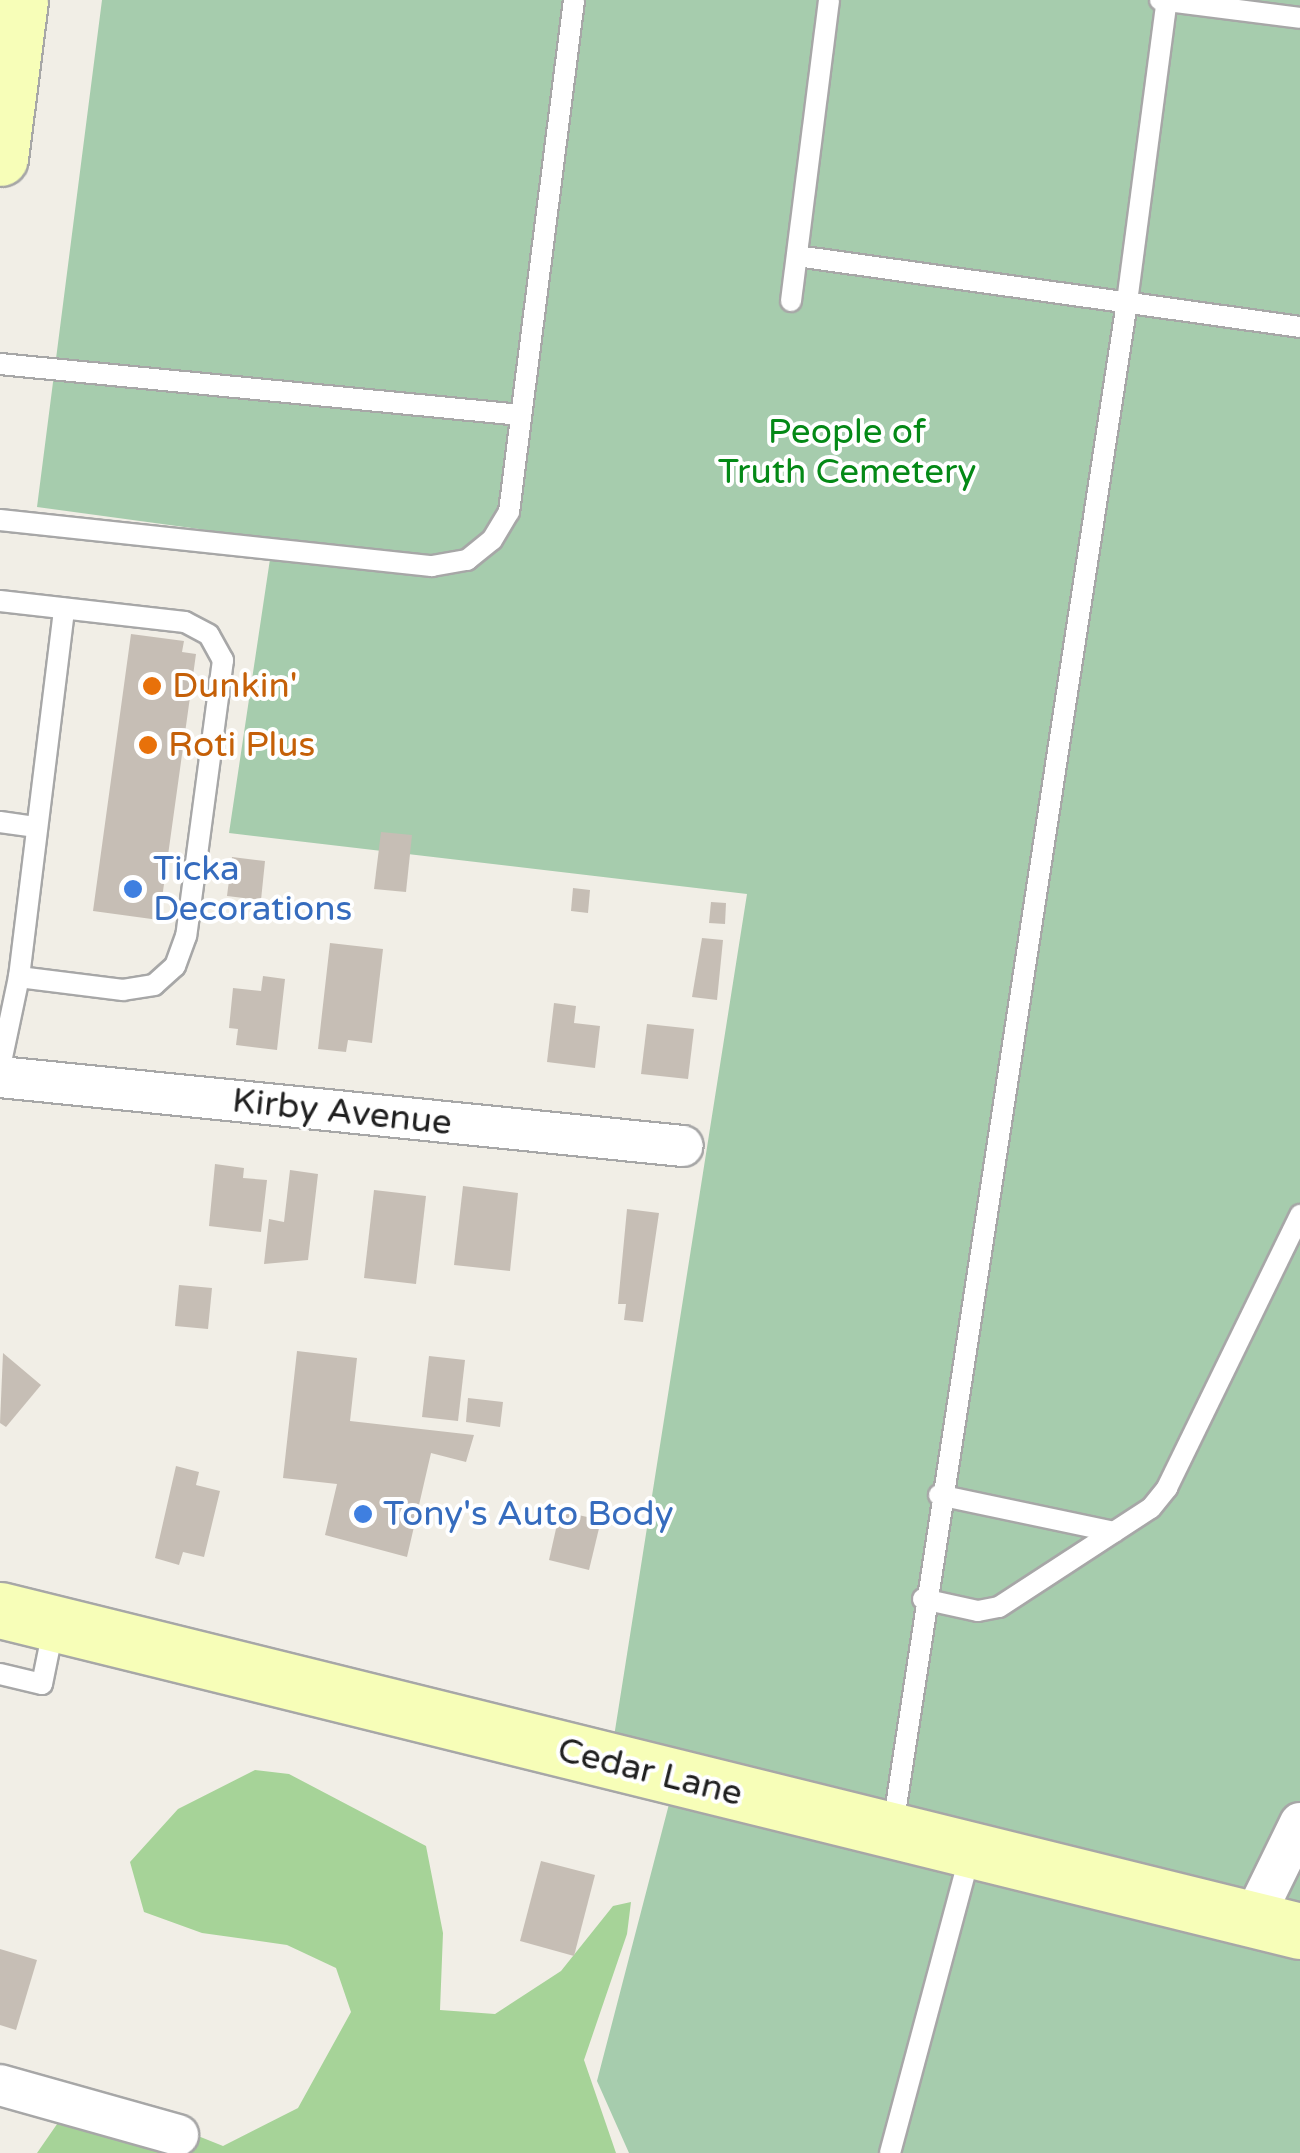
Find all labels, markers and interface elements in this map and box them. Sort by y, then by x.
park label: People of Truth Cemetery [718,411,976,493]
place label: Dunkin' [172,665,298,707]
marker: Dunkin' [141,675,163,697]
place label: Roti Plus [168,724,315,766]
marker: Roti Plus [137,734,159,756]
place label: Ticka Decorations [153,848,352,930]
marker: Ticka Decorations [122,878,144,900]
street label: Kirby Avenue [230,1080,454,1144]
place label: Tony's Auto Body [383,1493,673,1535]
marker: Tony's Auto Body [352,1503,374,1525]
street label: Cedar Lane [553,1729,747,1815]

